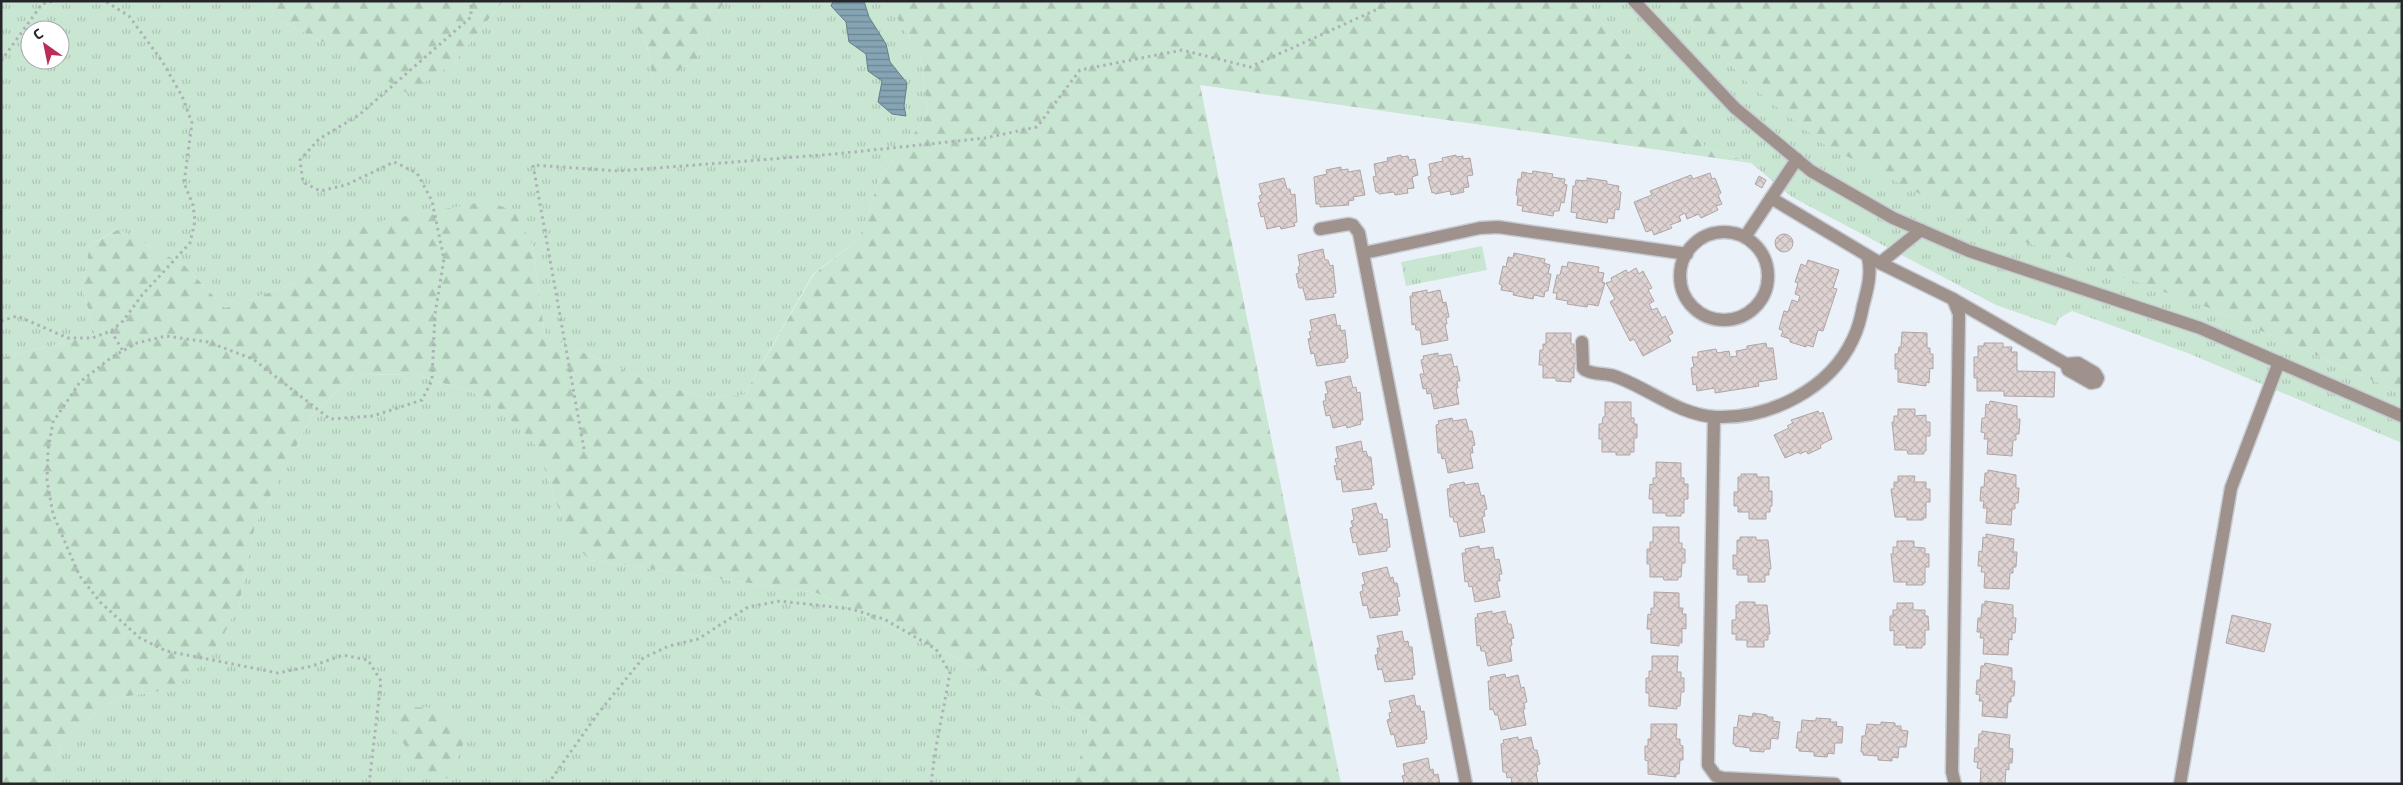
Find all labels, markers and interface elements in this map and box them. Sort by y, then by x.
north arrow [20,20,70,70]
text: С [30,24,46,43]

